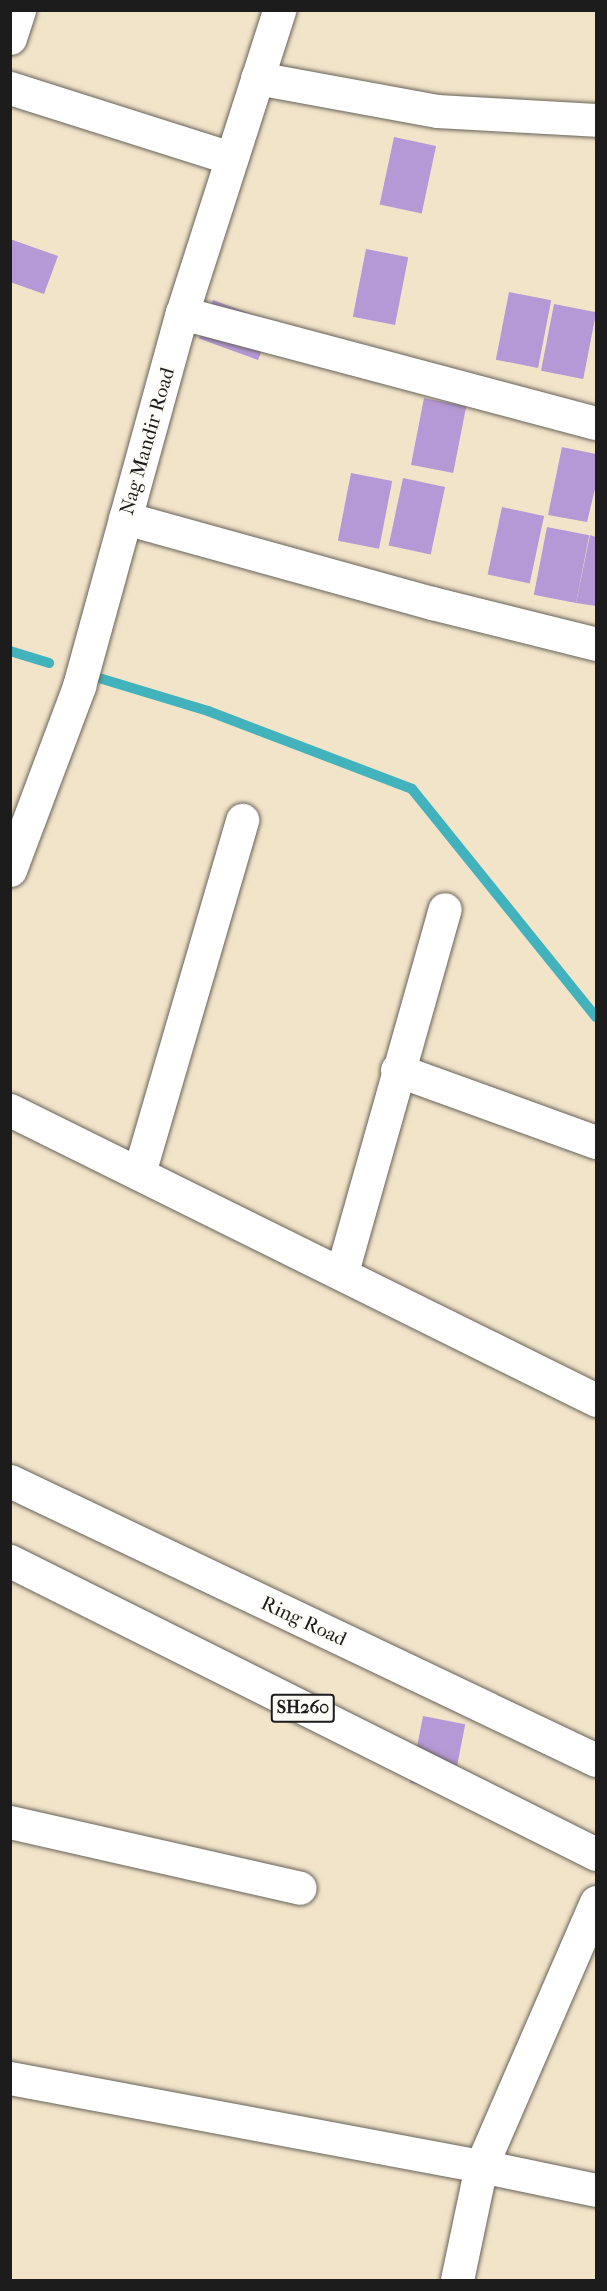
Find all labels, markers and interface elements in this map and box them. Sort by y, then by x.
street label: Nag Mandir Road [114,365,180,517]
street label: Ring Road [257,1591,351,1651]
road number: SH260 [270,1693,336,1723]

